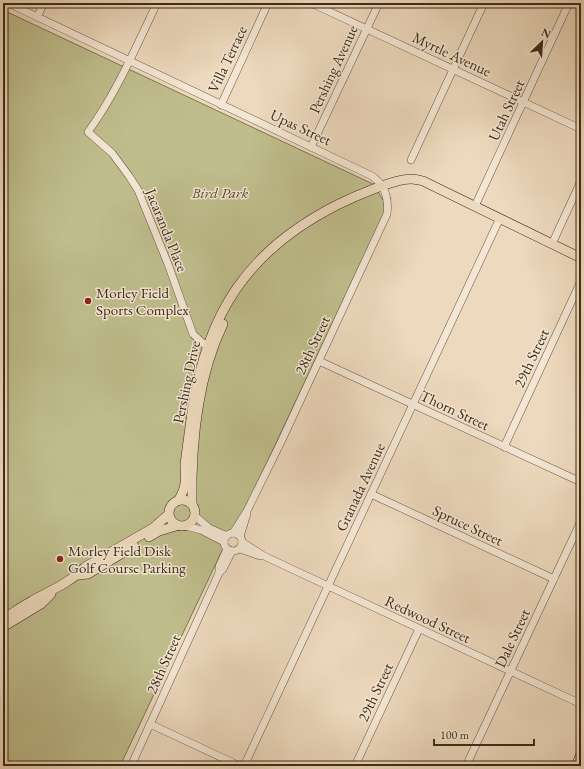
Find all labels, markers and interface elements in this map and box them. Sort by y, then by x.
street label: Villa Terrace [203,22,251,95]
street label: Pershing Avenue [304,22,362,116]
north arrow [522,22,562,62]
text: N [539,25,553,41]
street label: Myrtle Avenue [410,27,495,81]
street label: Utah Street [484,76,529,144]
street label: Upas Street [267,105,335,150]
park label: Bird Park [191,183,248,202]
street label: Jacaranda Place [141,184,192,274]
place label: Morley Field Sports Complex [96,283,189,319]
marker: Morley Field Sports Complex [83,296,93,306]
street label: 28th Street [290,312,334,377]
street label: 29th Street [509,325,553,390]
street label: Pershing Drive [168,339,204,425]
street label: Thorn Street [417,386,493,434]
street label: Granada Avenue [331,440,389,534]
street label: Spruce Street [430,500,506,550]
place label: Morley Field Disk Golf Course Parking [68,541,186,577]
marker: Morley Field Disk Golf Course Parking [55,554,65,564]
street label: Redwood Street [382,591,474,647]
street label: Dale Street [490,605,534,670]
street label: 28th Street [142,631,185,697]
street label: 29th Street [353,659,397,724]
scale bar [434,721,534,747]
text: 100 m [440,727,470,743]

